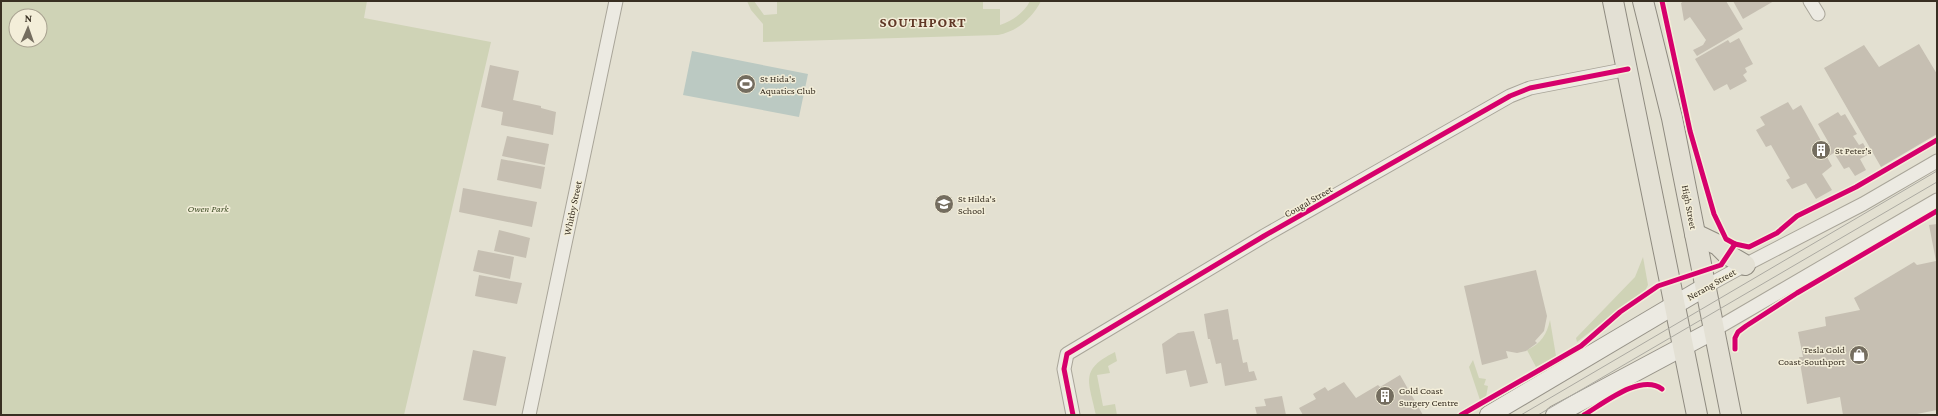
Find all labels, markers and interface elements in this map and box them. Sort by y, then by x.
north arrow [8,8,48,48]
text: N [24,12,33,24]
district label: SOUTHPORT [879,14,967,30]
sports icon: St Hida's Aquatics Club [735,73,757,95]
place label: St Hida's Aquatics Club [760,73,816,96]
building icon: St Peter's [1810,139,1832,161]
place label: St Peter's [1835,145,1872,156]
street label: Whitby Street [561,179,584,236]
street label: Cougal Street [1282,183,1335,220]
street label: High Street [1680,184,1699,231]
school or university icon: St Hilda's School [933,193,955,215]
place label: St Hilda's School [958,193,996,216]
park label: Owen Park [187,203,229,214]
street label: Nerang Street [1685,266,1738,303]
place label: Tesla Gold Coast-Southport [1778,344,1846,367]
shop icon: Tesla Gold Coast-Southport [1848,344,1870,366]
building icon: Gold Coast Surgery Centre [1374,385,1396,407]
place label: Gold Coast Surgery Centre [1399,385,1459,408]

